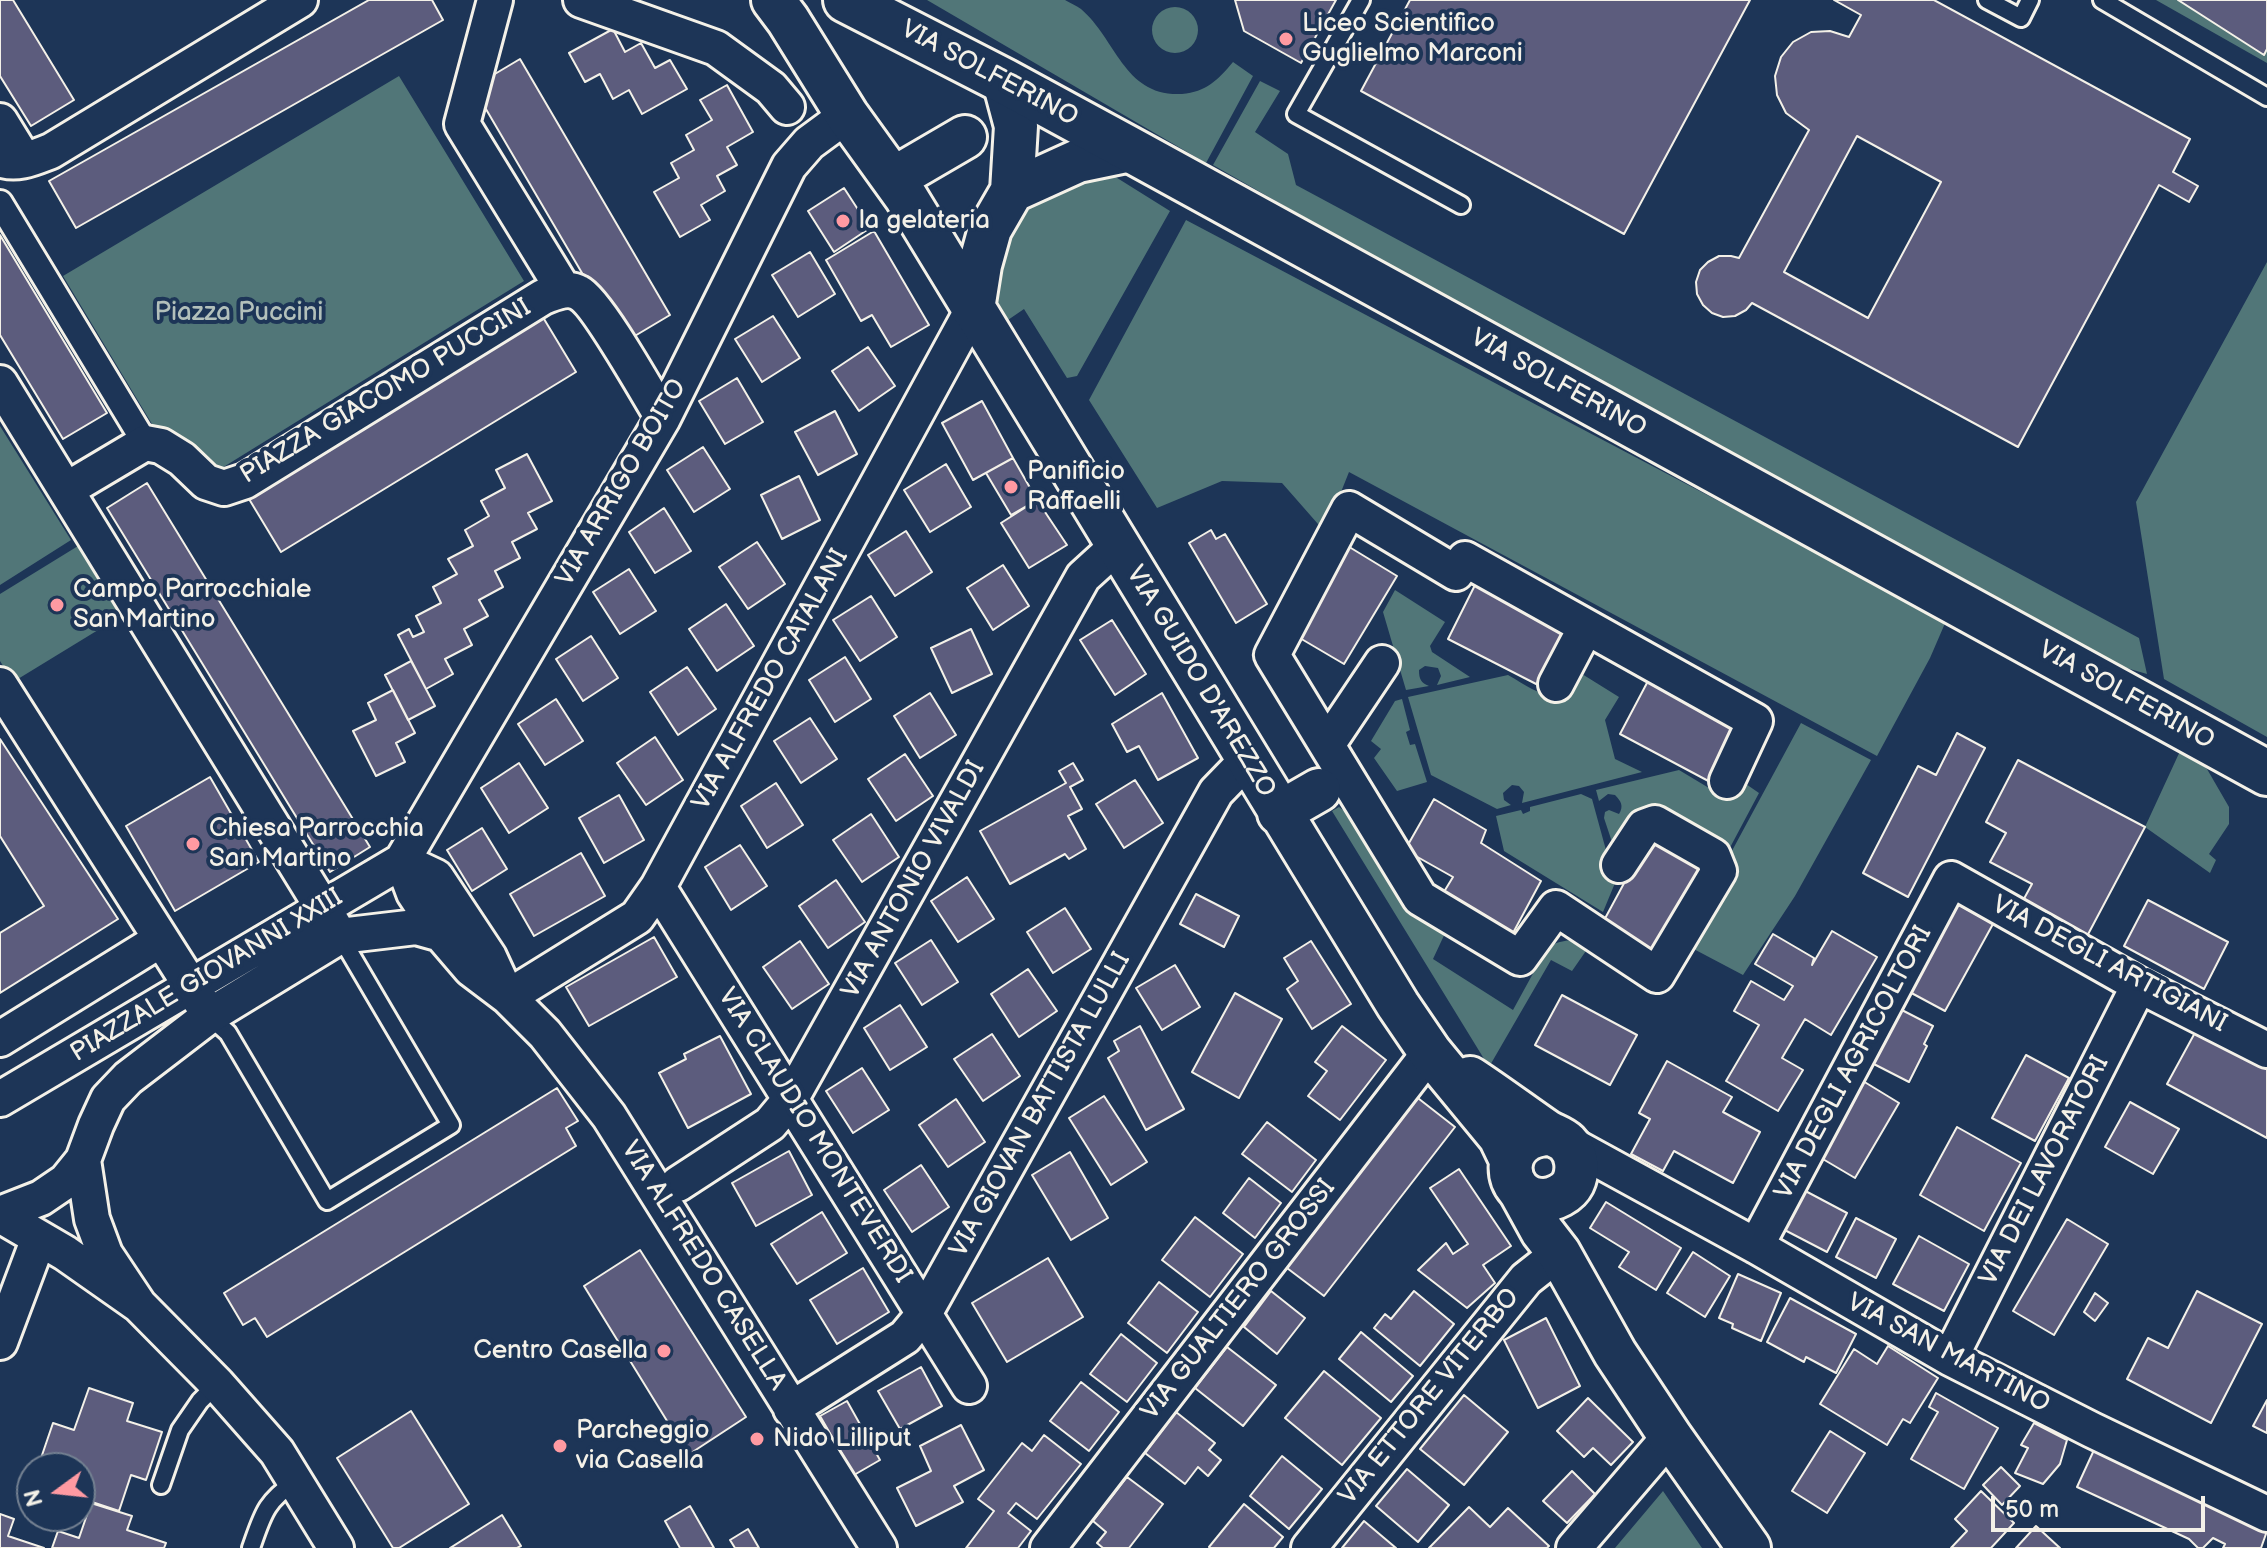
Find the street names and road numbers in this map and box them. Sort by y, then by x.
street label: VIA SOLFERINO [895,14,1083,134]
street label: PIAZZA GIACOMO PUCCINI [235,293,537,491]
street label: VIA SOLFERINO [1465,323,1651,445]
street label: VIA ARRIGO BOITO [550,374,694,592]
street label: VIA ALFREDO CATALANI [686,544,856,816]
street label: VIA GUIDO D'AREZZO [1119,561,1281,803]
street label: VIA SOLFERINO [2033,635,2219,757]
street label: VIA ANTONIO VIVALDI [836,756,992,1004]
street label: PIAZZALE GIOVANNI XXIII [65,882,349,1070]
street label: VIA DEGLI ARTIGIANI [1986,890,2232,1040]
street label: VIA DEGLI AGRICOLTORI [1769,921,1939,1205]
street label: VIA GIOVAN BATTISTA LULLI [944,947,1138,1263]
street label: VIA CLAUDIO MONTEVERDI [710,983,918,1289]
street label: VIA DEI LAVORATORI [1973,1051,2117,1291]
street label: VIA ALFREDO CASELLA [614,1136,792,1396]
street label: VIA GUALTIERO GROSSI [1135,1173,1343,1427]
street label: VIA ETTORE VITERBO [1333,1283,1527,1511]
street label: VIA SAN MARTINO [1841,1287,2055,1421]

